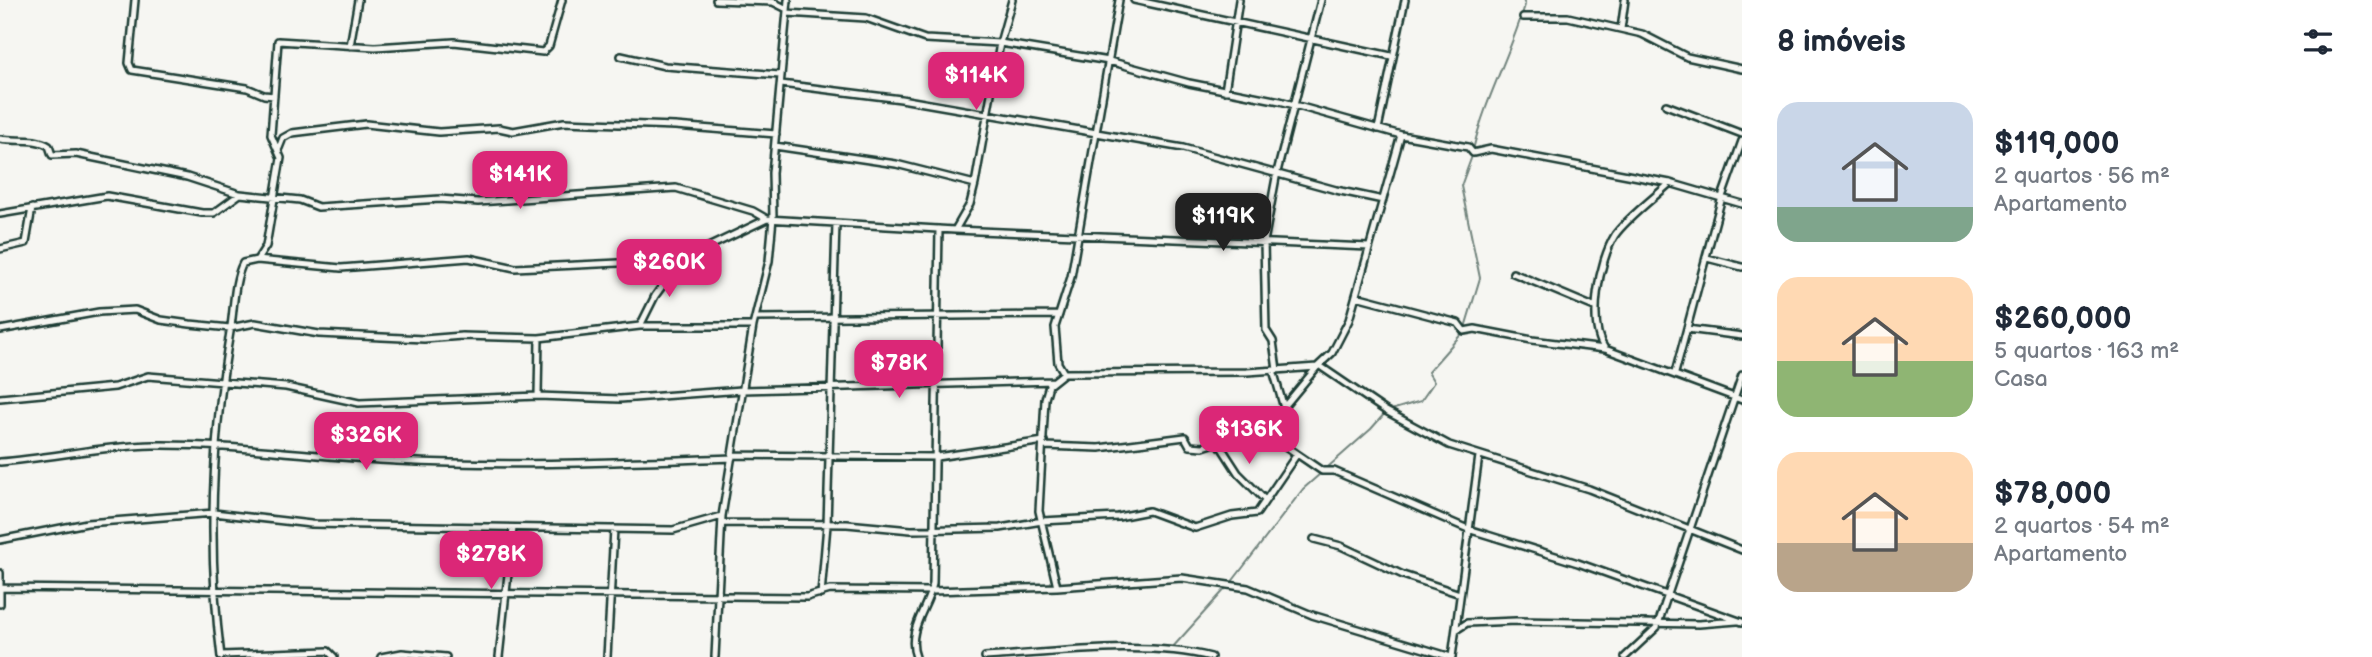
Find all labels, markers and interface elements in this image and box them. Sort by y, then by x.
icon: filters [2299,23,2337,61]
text: 8 imóveis [1777,24,1906,60]
pin: $114K [927,52,1025,112]
text: $114K [944,61,1008,89]
text: $119,000 [1994,126,2119,162]
icon: home [1833,130,1917,214]
pin: $141K [471,152,569,211]
text: $141K [488,160,552,188]
text: 2 quartos · 56 m² [1994,162,2170,190]
text: Apartamento [1994,190,2127,218]
pin: $119K [1174,194,1272,253]
text: $119K [1191,202,1255,230]
pin: $260K [620,240,718,299]
text: $260K [633,248,705,276]
text: $260,000 [1994,301,2131,337]
icon: home [1833,305,1917,389]
text: 5 quartos · 163 m² [1994,337,2179,365]
pin: $78K [858,340,940,400]
text: $78K [870,349,928,377]
text: Casa [1994,365,2048,393]
pin: $136K [1200,406,1298,466]
pin: $326K [317,412,415,472]
text: $136K [1215,415,1283,443]
text: $326K [330,421,402,449]
text: $78,000 [1994,476,2111,512]
icon: home [1833,480,1917,564]
text: 2 quartos · 54 m² [1994,512,2170,540]
pin: $278K [442,532,540,591]
text: $278K [456,540,526,568]
text: Apartamento [1994,540,2127,568]

